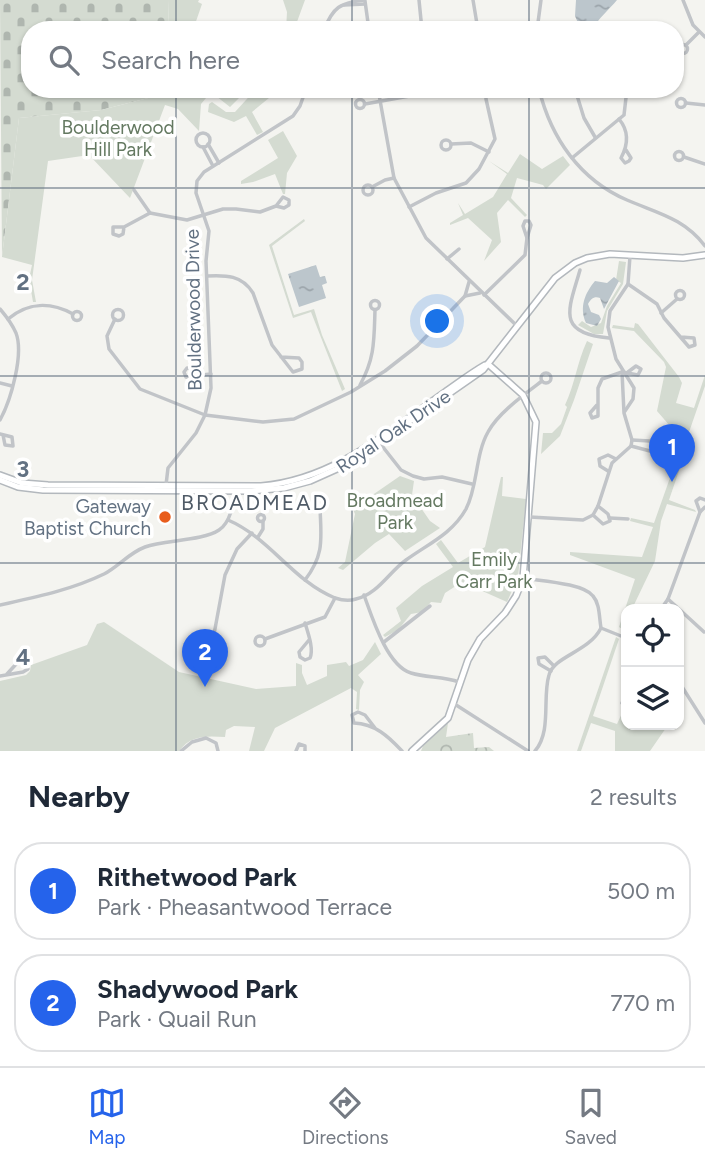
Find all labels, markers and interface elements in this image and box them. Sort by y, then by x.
search box [21,21,684,98]
icon: search [45,41,83,79]
text: Search here [101,44,240,76]
park label: Boulderwood Hill Park [61,116,175,161]
street label: Boulderwood Drive [181,229,206,391]
text: 2 [16,268,30,296]
your location [420,304,454,338]
street label: Royal Oak Drive [332,385,455,478]
pin: 1 [649,424,695,482]
text: 3 [17,455,29,483]
park label: Broadmead Park [346,489,444,534]
district label: BROADMEAD [181,490,329,515]
place label: Gateway Baptist Church [24,495,151,540]
marker: Gateway Baptist Church [157,509,173,525]
park label: Emily Carr Park [455,548,533,593]
map controls [621,604,684,730]
button: locate [621,604,684,667]
pin: 2 [182,629,228,687]
text: 4 [16,643,30,671]
button: layers [621,667,684,730]
text: Nearby [28,778,130,815]
text: 2 results [590,783,677,811]
text: Rithetwood Park [97,861,297,893]
text: 1 [48,877,58,905]
text: 500 m [607,877,675,905]
text: Park · Pheasantwood Terrace [97,893,392,921]
text: Shadywood Park [97,973,298,1005]
text: 2 [46,989,60,1017]
text: 770 m [610,989,675,1017]
text: Park · Quail Run [97,1005,257,1033]
tab: Map [88,1084,126,1149]
tab: Directions [302,1084,389,1149]
tab: Saved [565,1084,617,1149]

